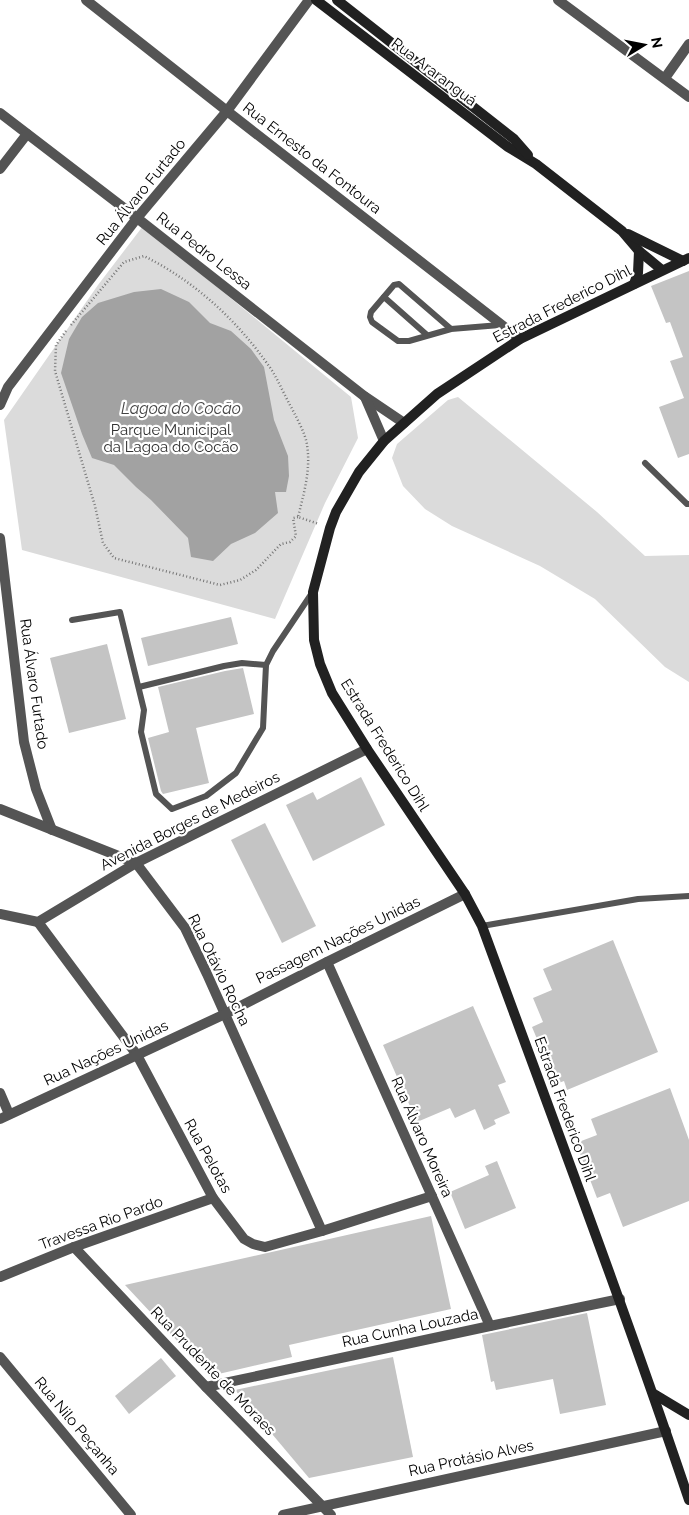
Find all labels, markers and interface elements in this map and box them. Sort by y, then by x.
north arrow [619,20,669,70]
street label: Rua Araranguá [388,34,480,110]
text: N [648,36,666,49]
street label: Rua Ernesto da Fontoura [239,98,385,218]
street label: Rua Álvaro Furtado [93,135,190,249]
street label: Rua Pedro Lessa [153,208,255,294]
street label: Estrada Frederico Dihl [490,261,635,347]
water label: Lagoa do Cocão [121,399,241,418]
park label: Parque Municipal da Lagoa do Cocão [103,421,239,456]
street label: Rua Álvaro Furtado [16,617,52,751]
street label: Estrada Frederico Dihl [337,676,434,815]
street label: Avenida Borges de Medeiros [97,768,283,874]
street label: Passagem Nações Unidas [253,892,423,988]
street label: Rua Otávio Rocha [184,911,254,1029]
street label: Rua Nações Unidas [41,1016,171,1090]
street label: Estrada Frederico Dihl [530,1034,600,1185]
street label: Rua Álvaro Moreira [387,1074,457,1200]
street label: Rua Pelotas [180,1116,236,1196]
street label: Travessa Rio Pardo [37,1192,165,1254]
street label: Rua Prudente de Moraes [147,1303,279,1439]
street label: Rua Cunha Louzada [340,1305,480,1351]
street label: Rua Nilo Peçanha [31,1373,123,1479]
street label: Rua Protásio Alves [407,1436,535,1480]

